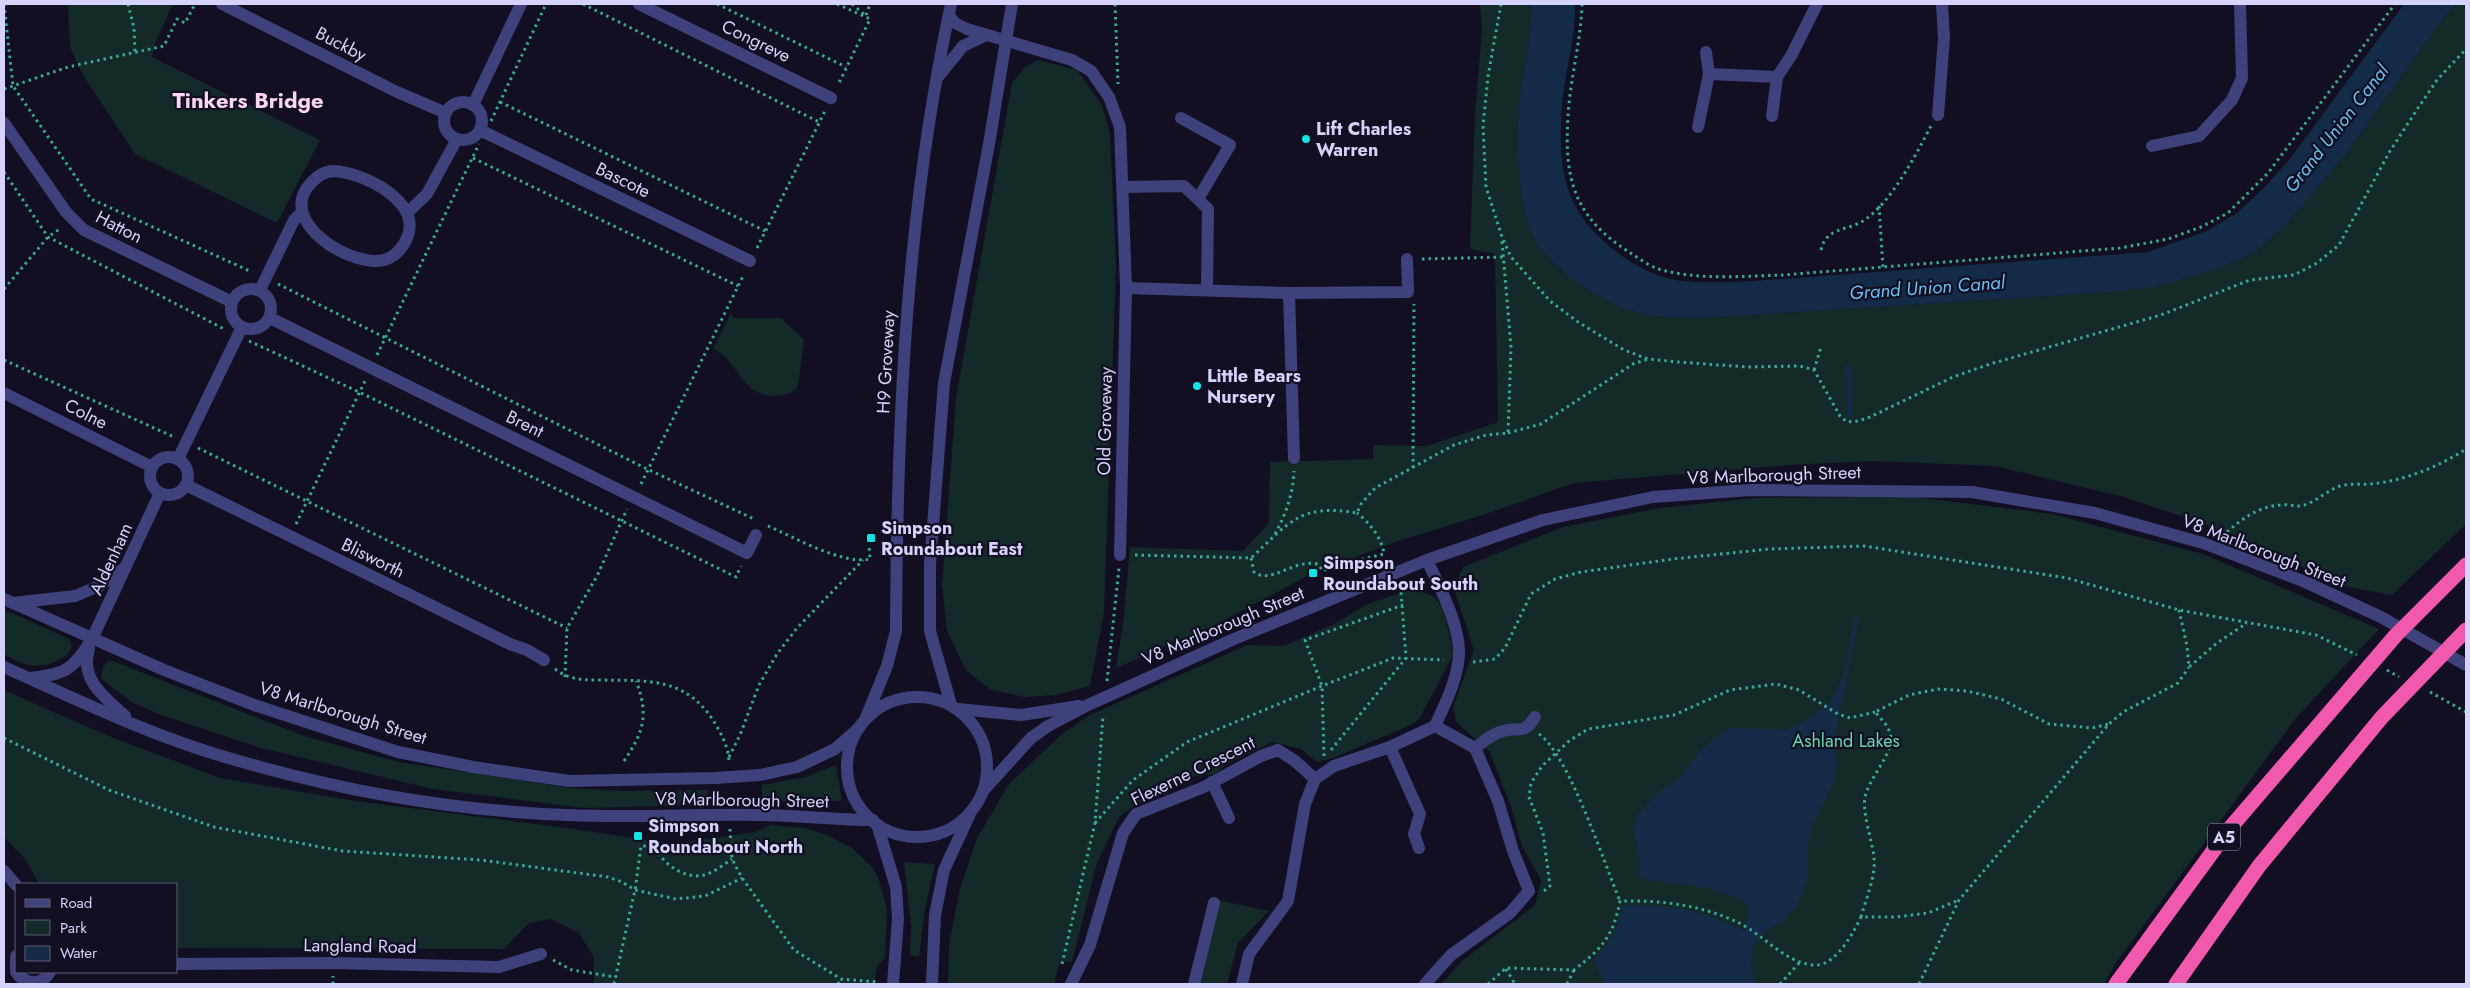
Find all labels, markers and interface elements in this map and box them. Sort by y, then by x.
street label: Congreve [717,13,795,69]
street label: Buckby [311,20,371,68]
water label: Grand Union Canal [2278,58,2396,198]
district label: Tinkers Bridge [172,84,324,116]
place label: Lift Charles Warren [1316,116,1411,163]
marker: Lift Charles Warren [1300,133,1312,145]
street label: Bascote [591,156,655,204]
street label: Hatton [91,204,147,250]
water label: Grand Union Canal [1848,269,2007,306]
street label: H9 Groveway [870,310,902,414]
place label: Little Bears Nursery [1207,363,1301,410]
street label: Old Groveway [1091,366,1119,476]
marker: Little Bears Nursery [1191,380,1203,392]
street label: Colne [60,392,112,436]
street label: Brent [502,404,549,445]
street label: V8 Marlborough Street [1687,459,1862,491]
street label: V8 Marlborough Street [2178,508,2351,595]
place label: Simpson Roundabout East [881,515,1023,562]
street label: Aldenham [83,519,139,599]
street label: Blisworth [337,531,409,585]
marker: Simpson Roundabout East [865,532,877,544]
place label: Simpson Roundabout South [1323,550,1478,597]
marker: Simpson Roundabout South [1307,567,1319,579]
street label: V8 Marlborough Street [1138,580,1309,672]
street label: V8 Marlborough Street [256,675,431,751]
park label: Ashland Lakes [1792,728,1900,754]
street label: Flexerne Crescent [1126,729,1260,812]
street label: V8 Marlborough Street [655,785,830,815]
place label: Simpson Roundabout North [648,813,803,860]
road number: A5 [2208,824,2240,850]
marker: Simpson Roundabout North [632,830,644,842]
legend [15,883,178,973]
text: Road [60,892,92,914]
text: Park [60,917,87,939]
street label: Langland Road [303,932,417,960]
text: Water [60,942,98,964]

